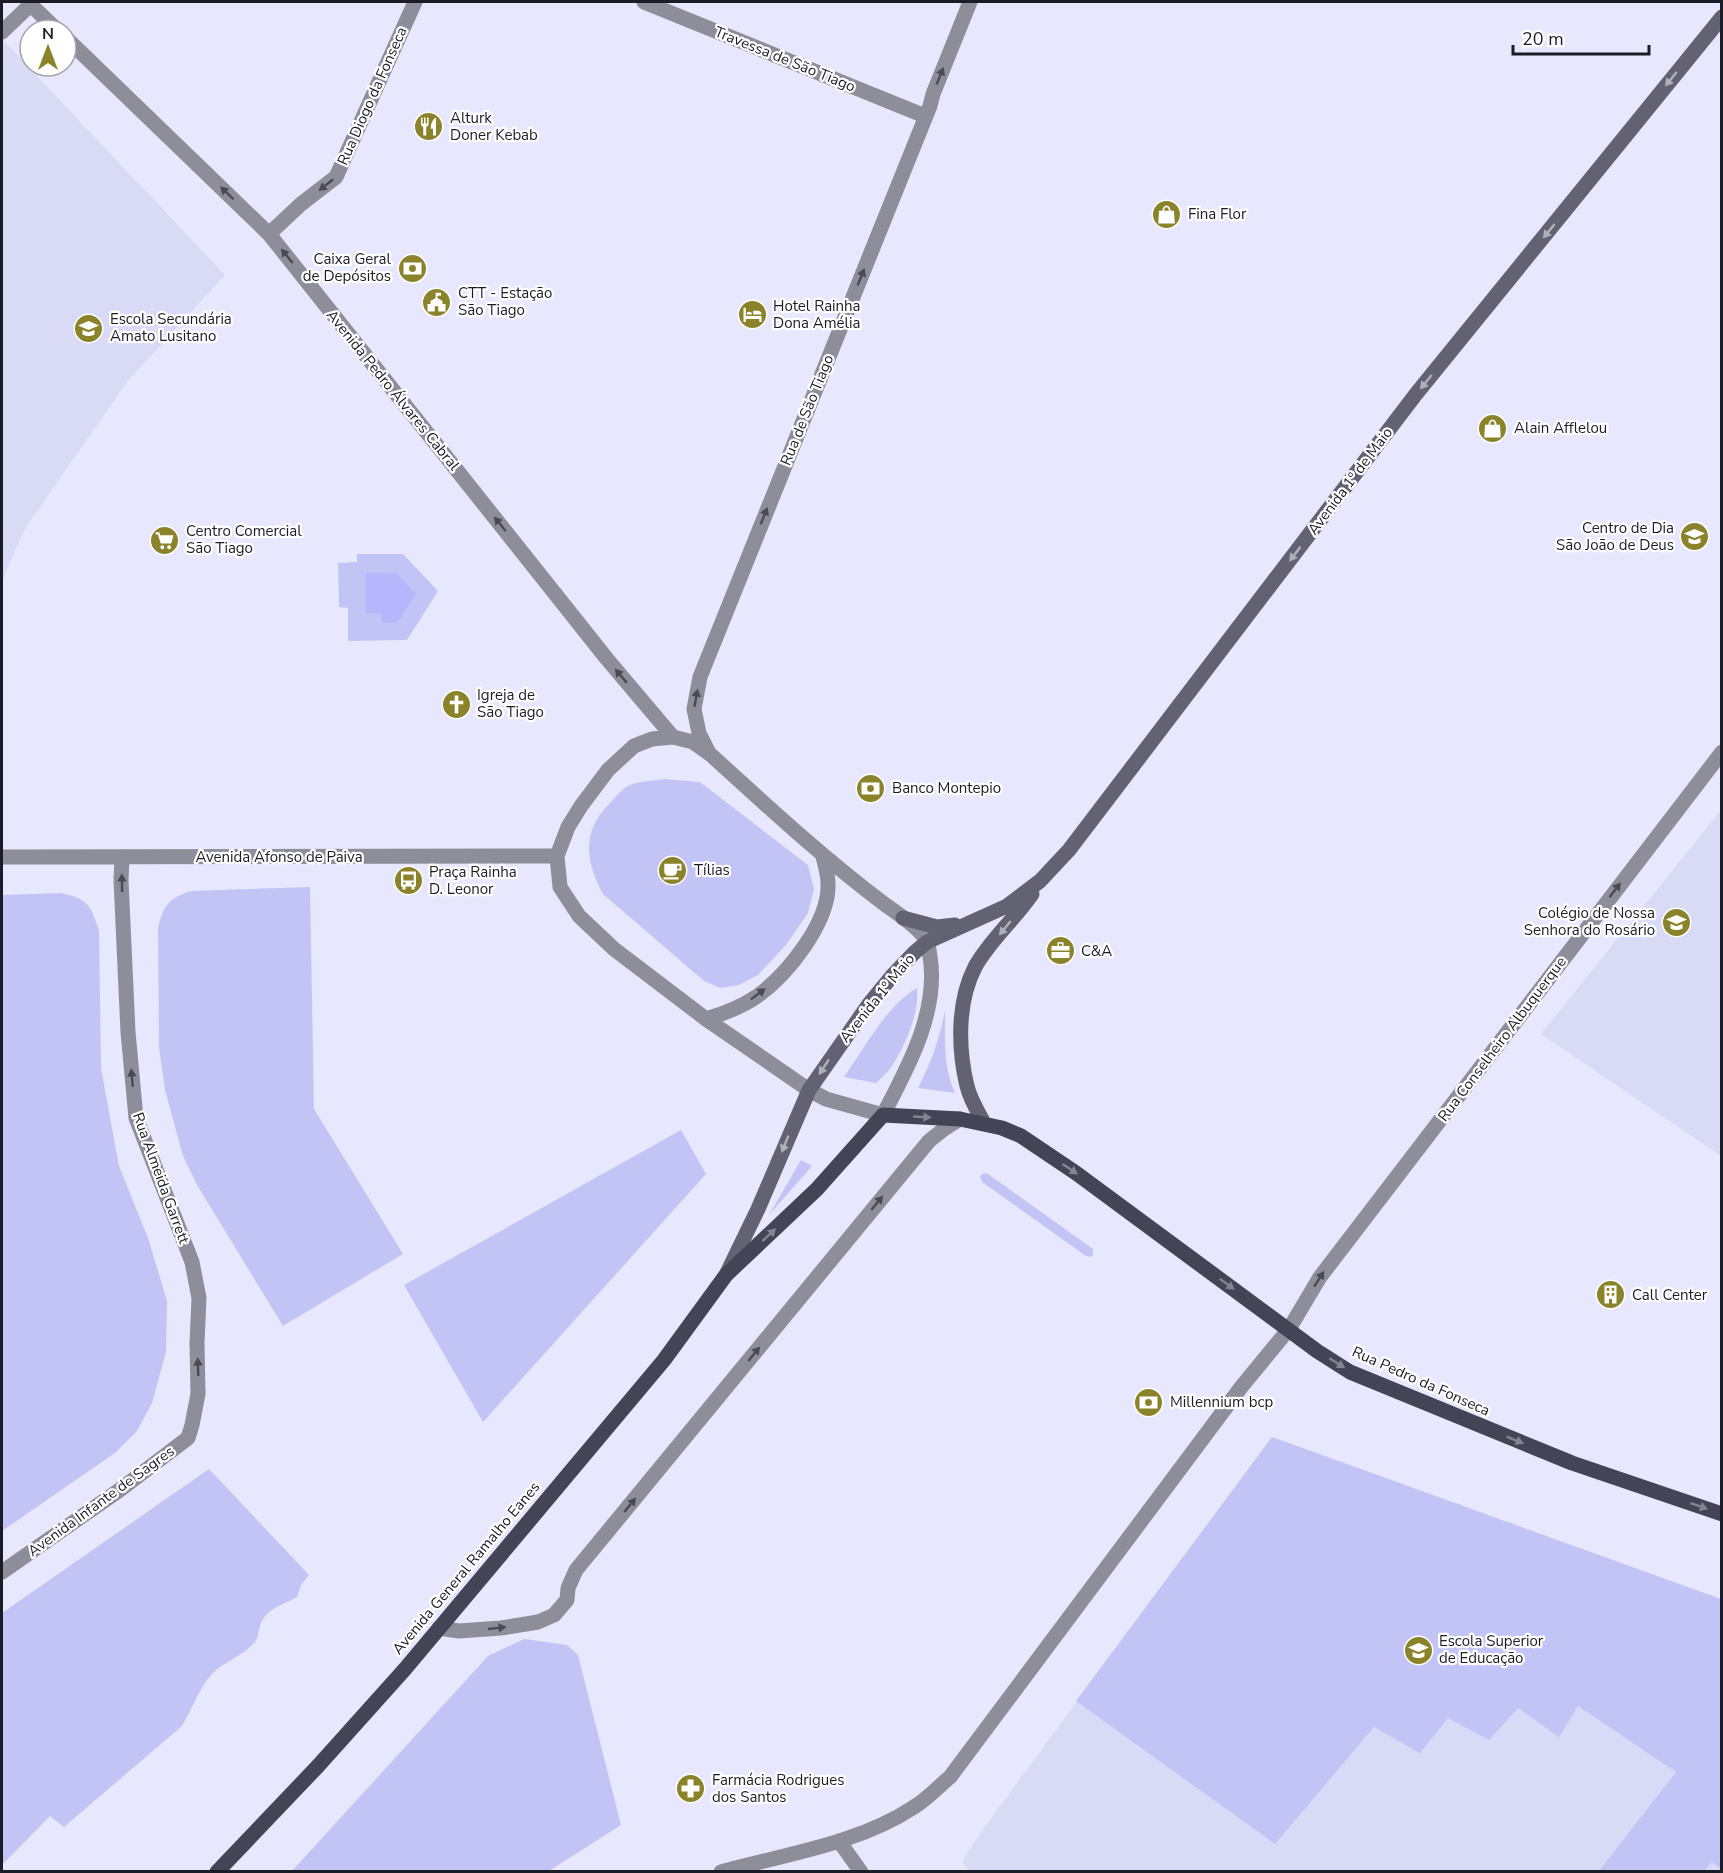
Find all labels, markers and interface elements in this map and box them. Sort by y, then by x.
north arrow [18,18,78,78]
scale bar [1513,18,1650,56]
street label: Travessa de São Tiago [712,22,858,96]
text: N [42,23,54,45]
street label: Rua Diogo da Fonseca [332,24,412,168]
text: 20 m [1522,27,1564,51]
one-way arrow [936,67,945,85]
one-way arrow [1665,71,1678,87]
place label: Alturk Doner Kebab [450,108,538,145]
restaurant icon: Alturk Doner Kebab [413,111,445,143]
one-way arrow [318,179,333,191]
one-way arrow [219,186,234,200]
shop icon: Fina Flor [1151,198,1183,230]
place label: Fina Flor [1188,204,1247,224]
one-way arrow [1543,223,1555,238]
one-way arrow [281,249,293,264]
place label: Caixa Geral de Depósitos [303,249,392,286]
bank icon: Caixa Geral de Depósitos [396,252,428,284]
one-way arrow [856,268,866,286]
place label: CTT - Estação São Tiago [458,283,552,320]
public building icon: CTT - Estação São Tiago [421,286,453,318]
place label: Hotel Rainha Dona Amélia [773,296,861,333]
hotel icon: Hotel Rainha Dona Amélia [736,299,768,331]
street label: Avenida Pedro Álvares Cabral [322,305,464,475]
place label: Escola Secundária Amato Lusitano [110,309,232,346]
school or university icon: Escola Secundária Amato Lusitano [73,312,105,344]
street label: Rua de São Tiago [776,352,838,468]
one-way arrow [1419,374,1432,390]
shop icon: Alain Afflelou [1477,412,1509,444]
place label: Alain Afflelou [1514,418,1607,438]
street label: Avenida 1º de Maio [1303,423,1397,539]
one-way arrow [760,507,769,525]
one-way arrow [493,516,506,532]
place label: Centro de Dia São João de Deus [1556,518,1674,555]
place label: Centro Comercial São Tiago [186,521,302,558]
school or university icon: Centro de Dia São João de Deus [1679,521,1711,553]
supermarket icon: Centro Comercial São Tiago [149,524,181,556]
one-way arrow [1289,546,1301,561]
one-way arrow [615,668,628,684]
place label: Igreja de São Tiago [477,685,544,722]
church icon: Igreja de São Tiago [440,688,472,720]
one-way arrow [692,689,701,708]
bank icon: Banco Montepio [855,772,887,804]
place label: Banco Montepio [892,778,1001,798]
street label: Avenida Afonso de Paiva [195,847,363,867]
cafe icon: Tílias [657,854,689,886]
place label: Tílias [694,860,730,880]
place label: Praça Rainha D. Leonor [429,862,517,899]
bus stop icon: Praça Rainha D. Leonor [392,865,424,897]
one-way arrow [117,874,127,893]
one-way arrow [1609,883,1621,898]
place label: Colégio de Nossa Senhora do Rosário [1524,903,1655,940]
school or university icon: Colégio de Nossa Senhora do Rosário [1660,906,1692,938]
one-way arrow [999,920,1011,935]
office icon: C&A [1044,935,1076,967]
place label: C&A [1081,941,1112,961]
street label: Avenida 1º Maio [835,949,919,1047]
street label: Rua Conselheiro Albuquerque [1433,952,1571,1126]
one-way arrow [751,988,766,1000]
one-way arrow [818,1059,829,1075]
one-way arrow [128,1069,137,1088]
street label: Rua Almeida Garrett [128,1110,194,1247]
one-way arrow [912,1112,931,1121]
one-way arrow [780,1135,790,1153]
one-way arrow [1061,1163,1077,1175]
one-way arrow [871,1195,884,1211]
one-way arrow [761,1228,776,1242]
one-way arrow [1313,1272,1325,1288]
one-way arrow [1218,1278,1234,1290]
building icon: Call Center [1595,1279,1627,1311]
place label: Call Center [1632,1285,1708,1305]
street label: Rua Pedro da Fonseca [1349,1342,1493,1420]
one-way arrow [747,1346,760,1362]
one-way arrow [193,1357,202,1376]
one-way arrow [1329,1357,1345,1368]
bank icon: Millennium bcp [1133,1386,1165,1418]
place label: Millennium bcp [1170,1392,1273,1412]
one-way arrow [1507,1436,1525,1446]
street label: Avenida Infante de Sagres [24,1441,178,1561]
street label: Avenida General Ramalho Eanes [388,1477,544,1659]
one-way arrow [623,1497,635,1512]
one-way arrow [1690,1502,1708,1512]
one-way arrow [488,1623,507,1633]
place label: Escola Superior de Educação [1439,1631,1544,1668]
school or university icon: Escola Superior de Educação [1402,1634,1434,1666]
place label: Farmácia Rodrigues dos Santos [712,1770,844,1807]
pharmacy icon: Farmácia Rodrigues dos Santos [675,1773,707,1805]

